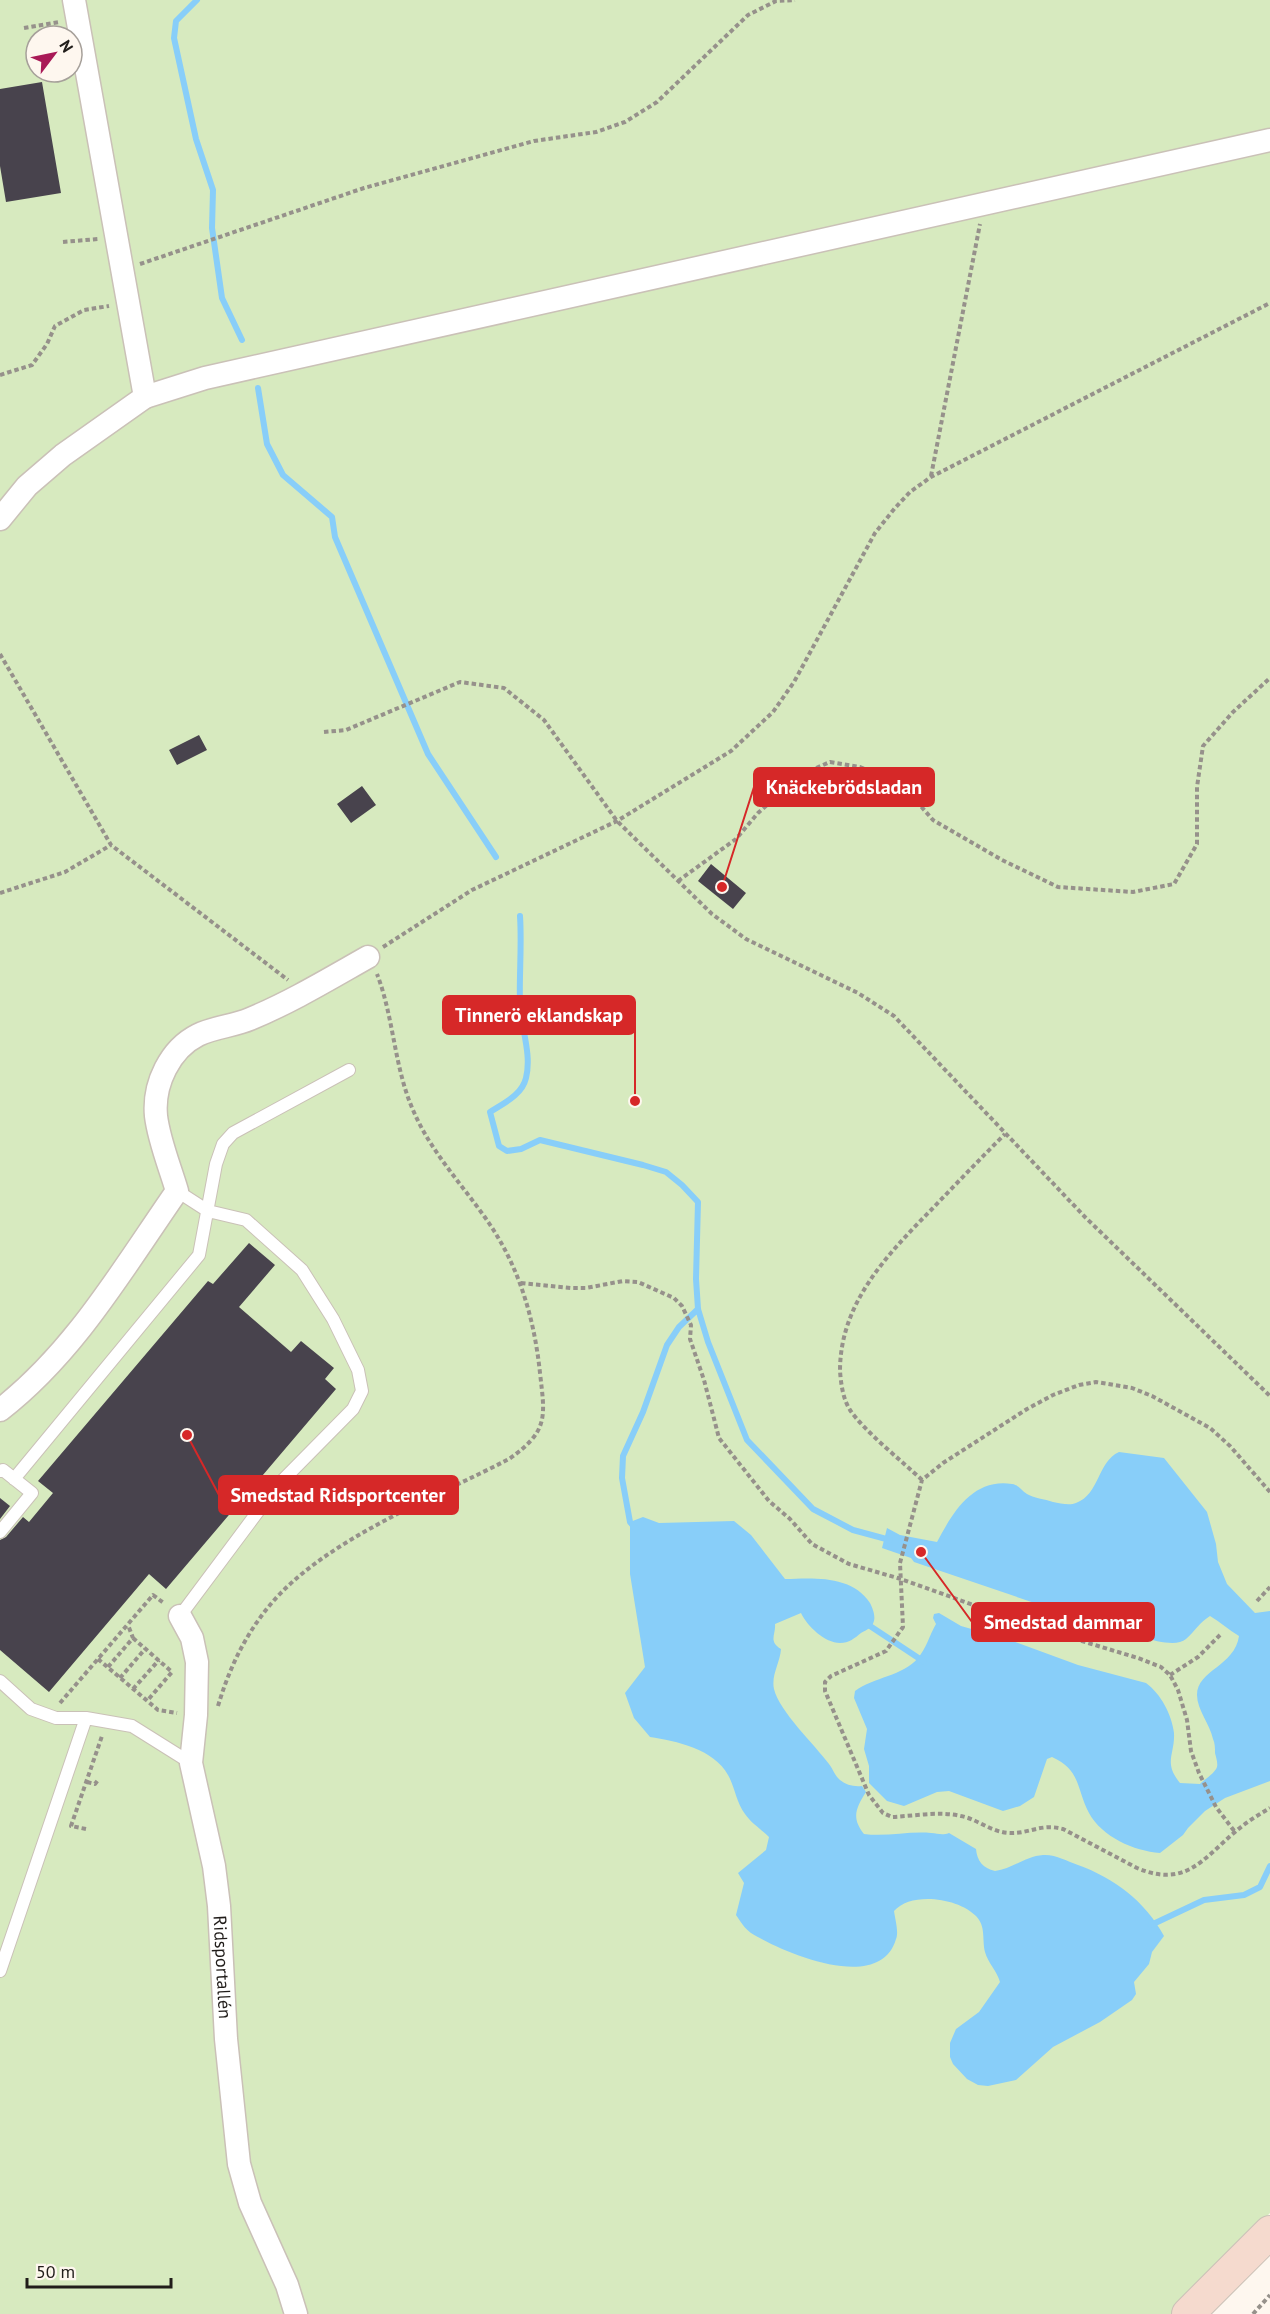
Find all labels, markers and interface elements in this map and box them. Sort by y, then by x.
north arrow [24,24,84,84]
text: N [55,36,78,56]
callout: Knäckebrödsladan [754,768,934,806]
text: Knäckebrödsladan [766,774,922,800]
callout: Tinnerö eklandskap [443,996,635,1034]
text: Tinnerö eklandskap [455,1002,623,1028]
callout: Smedstad Ridsportcenter [219,1476,458,1514]
text: Smedstad Ridsportcenter [231,1482,445,1508]
callout: Smedstad dammar [972,1603,1154,1641]
text: Smedstad dammar [984,1609,1142,1635]
street label: Ridsportallén [209,1915,237,2019]
scale bar [27,2251,171,2289]
text: 50 m [36,2260,75,2283]

